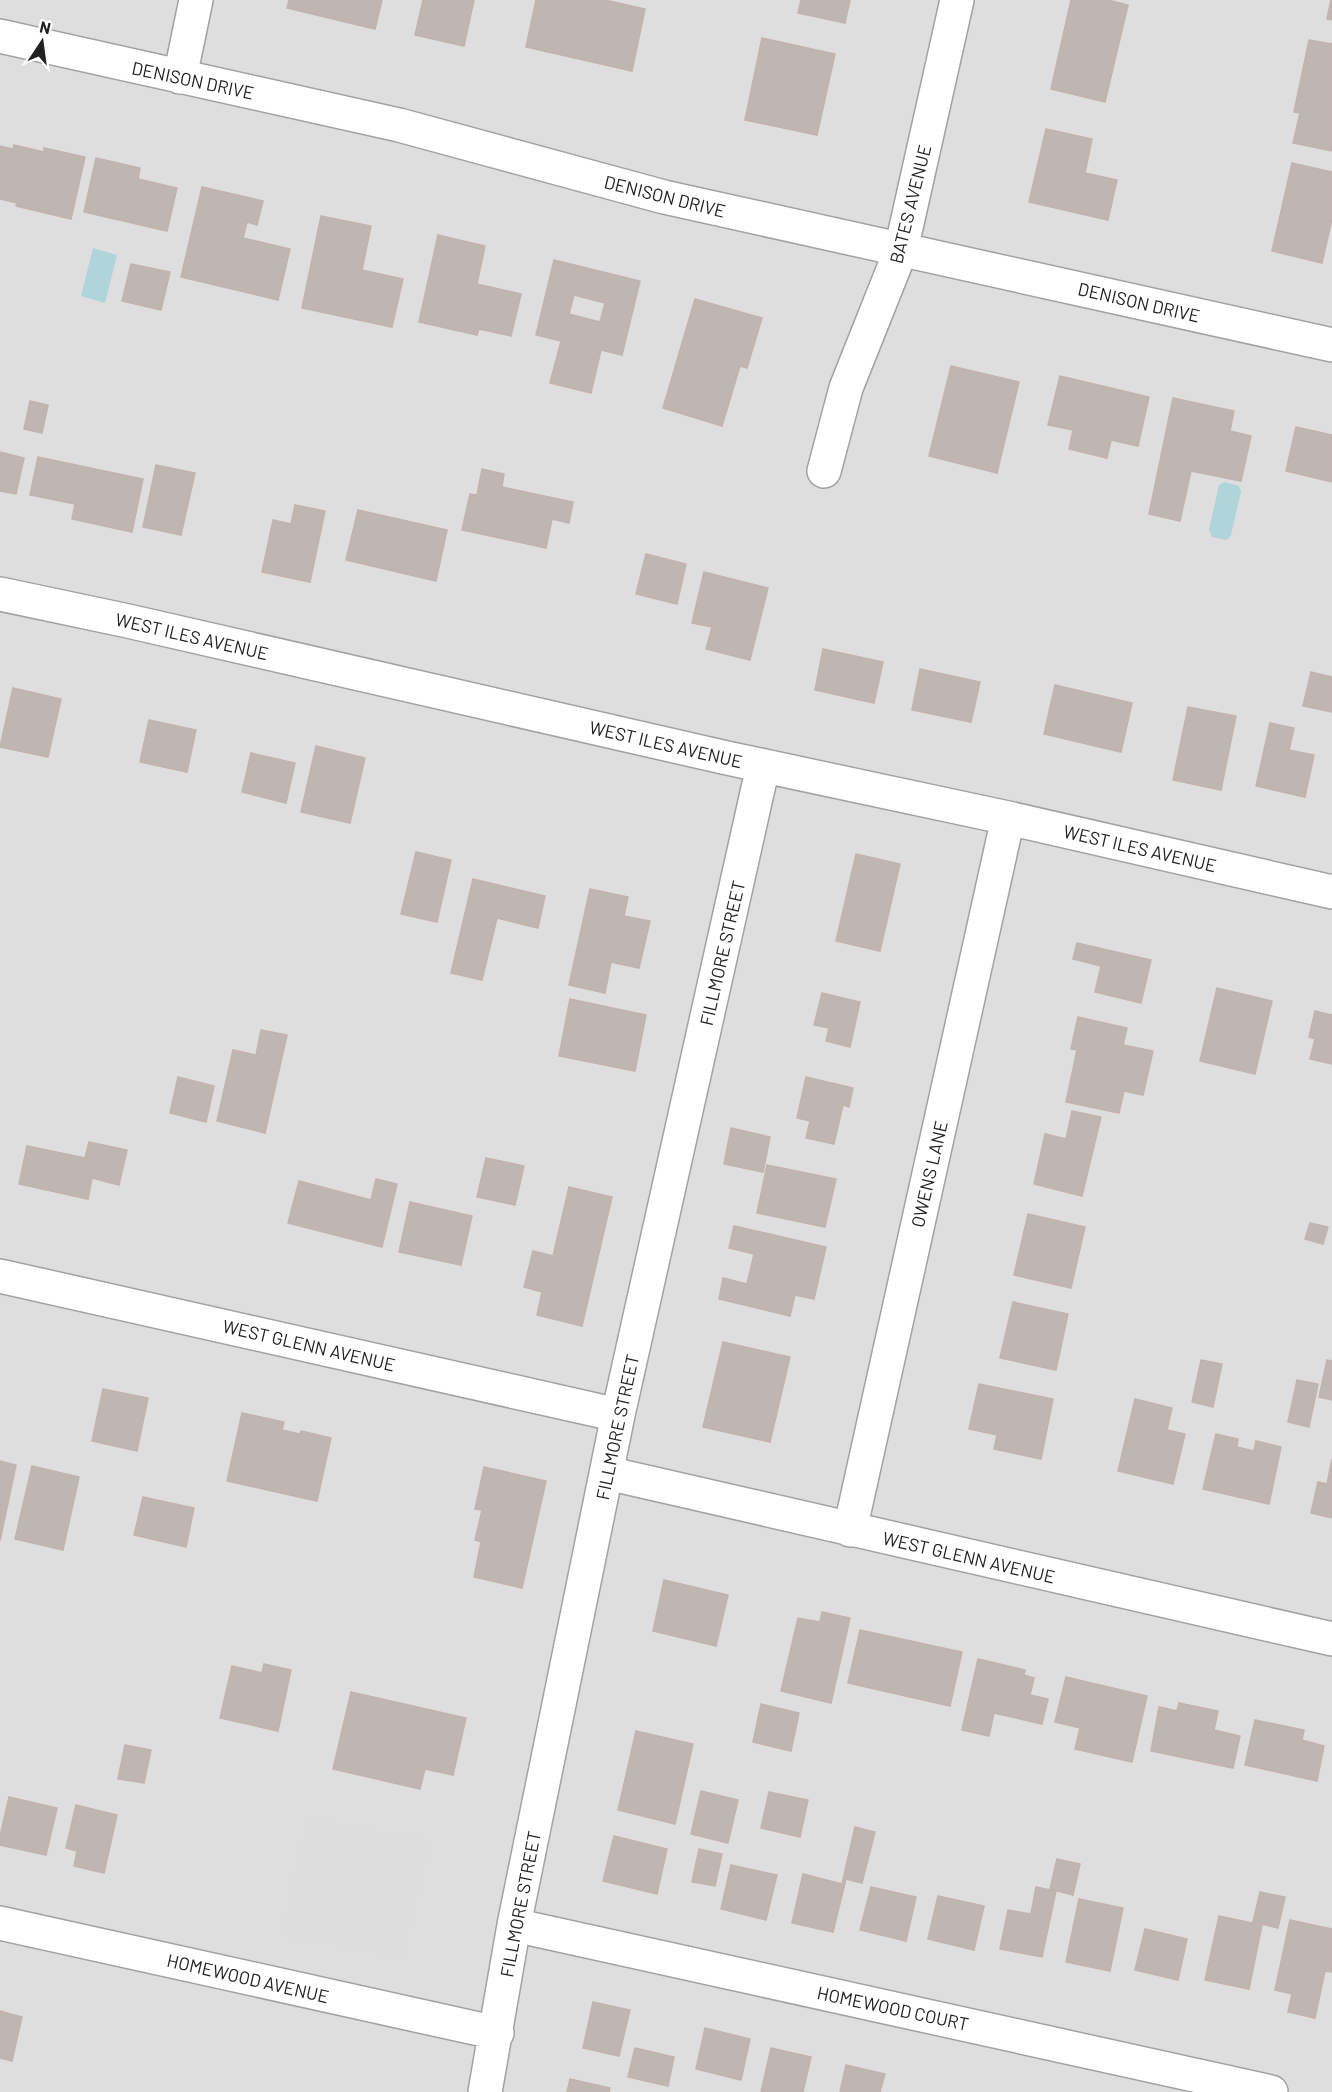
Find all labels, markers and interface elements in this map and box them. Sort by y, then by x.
north arrow [12,12,72,72]
text: N [38,16,53,37]
street label: DENISON DRIVE [130,56,256,104]
street label: BATES AVENUE [885,142,935,266]
street label: DENISON DRIVE [602,170,728,222]
street label: DENISON DRIVE [1076,277,1202,327]
street label: WEST ILES AVENUE [113,608,271,664]
street label: WEST ILES AVENUE [587,716,745,772]
street label: WEST ILES AVENUE [1061,820,1219,876]
street label: FILLMORE STREET [695,878,749,1028]
street label: OWENS LANE [906,1119,952,1229]
street label: WEST GLENN AVENUE [221,1314,397,1376]
street label: FILLMORE STREET [591,1352,643,1502]
street label: WEST GLENN AVENUE [881,1526,1057,1588]
street label: FILLMORE STREET [495,1829,545,1979]
street label: HOMEWOOD AVENUE [165,1949,331,2007]
street label: HOMEWOOD COURT [815,1981,971,2035]

